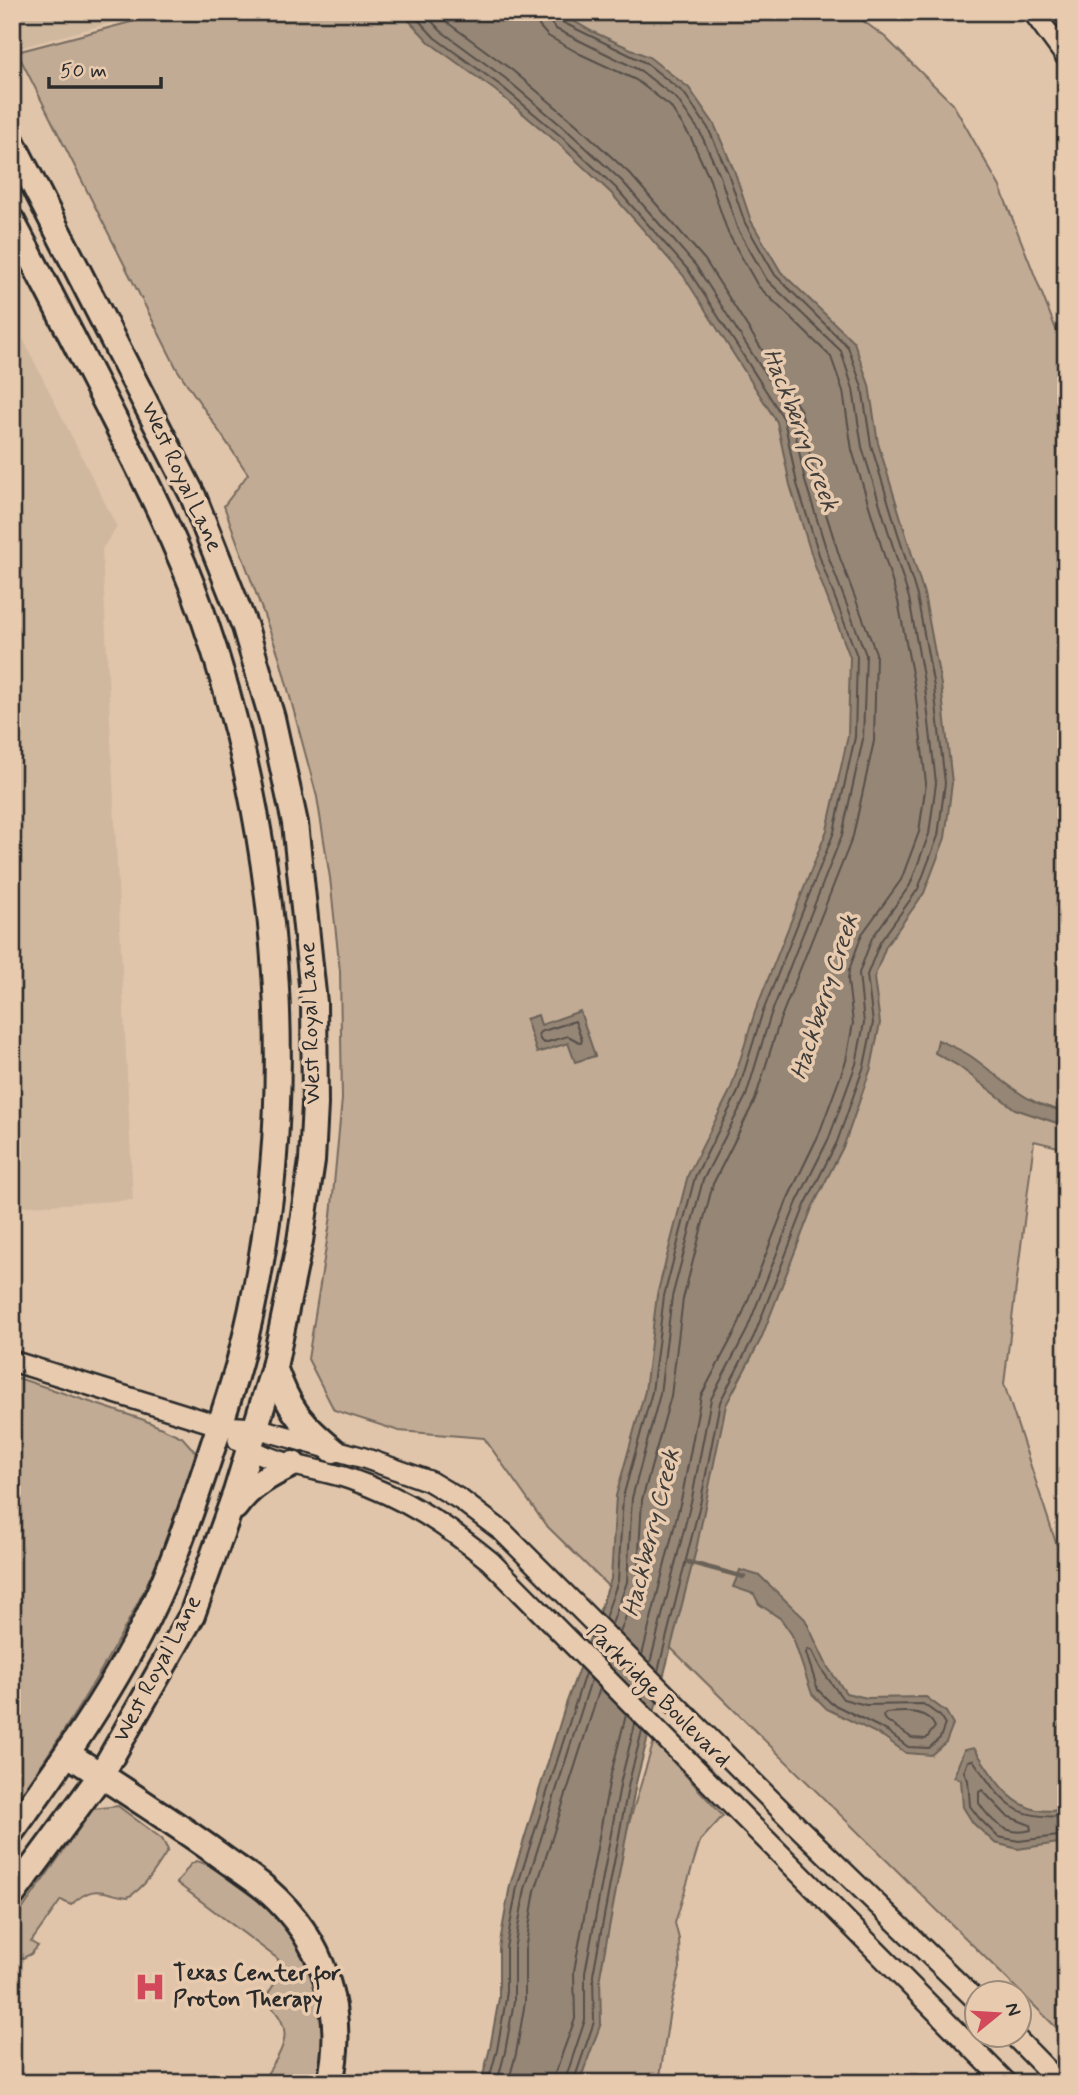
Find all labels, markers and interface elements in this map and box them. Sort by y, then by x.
scale bar [49,46,161,90]
text: 50 m [60,57,107,85]
water label: Hackberry Creek [755,344,845,516]
street label: West Royal Lane [133,397,229,557]
water label: Hackberry Creek [784,910,866,1083]
street label: West Royal Lane [293,941,329,1105]
water label: Hackberry Creek [616,1446,688,1620]
street label: West Royal Lane [107,1590,209,1748]
street label: Parkridge Boulevard [578,1618,736,1776]
place label: Texas Center for Proton Therapy [173,1959,341,2015]
hospital icon: Texas Center for Proton Therapy [133,1970,167,2004]
north arrow [962,1980,1032,2050]
text: N [999,1999,1027,2019]

